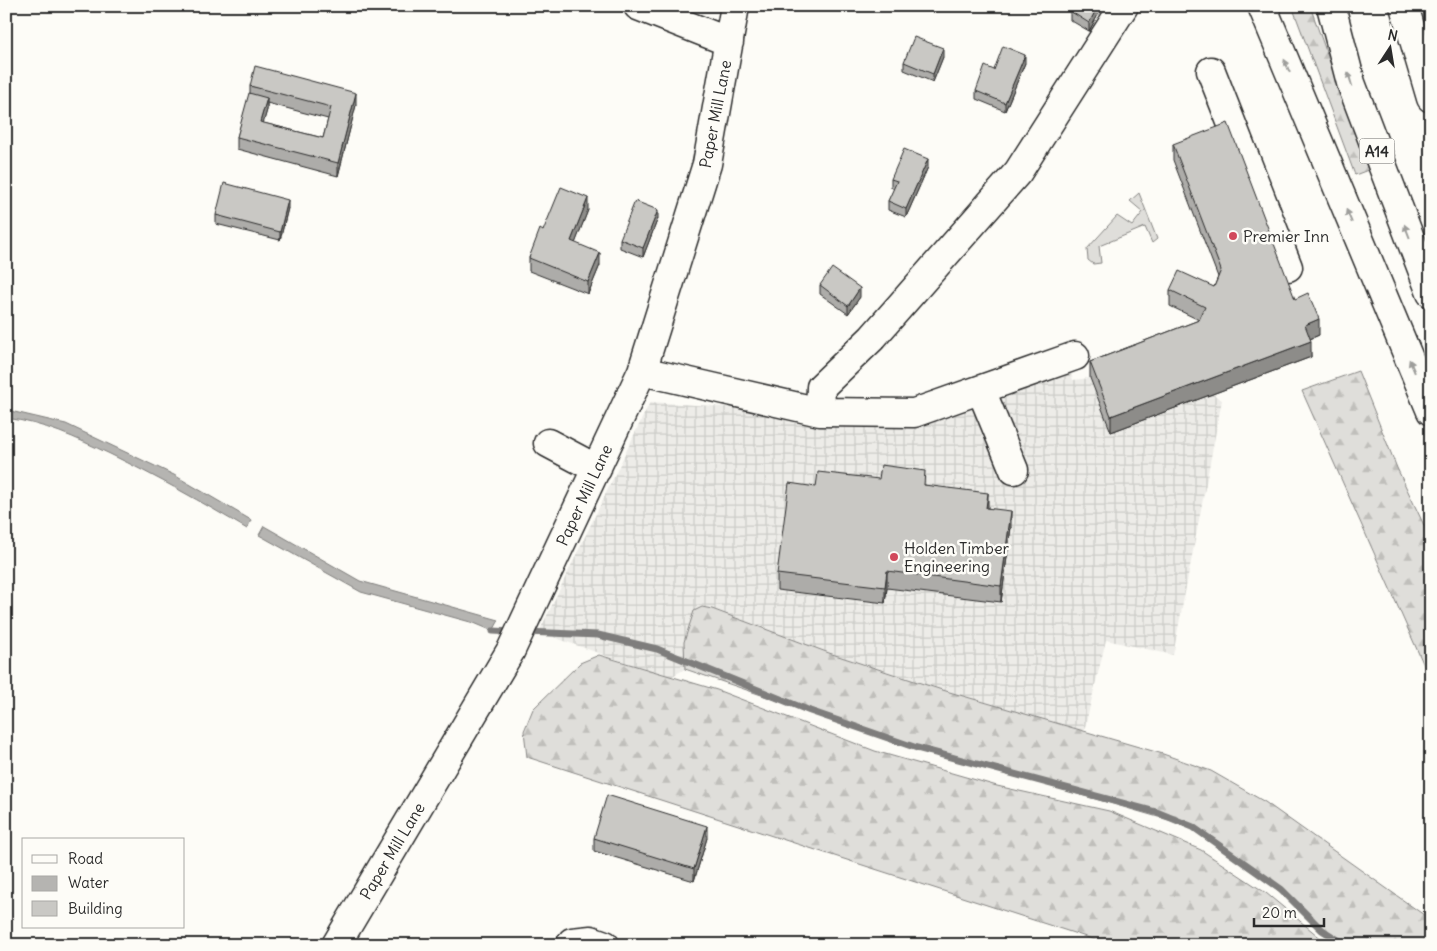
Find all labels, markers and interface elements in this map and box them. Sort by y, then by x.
north arrow [1364,22,1414,72]
text: N [1386,25,1399,45]
street label: Paper Mill Lane [695,58,735,170]
one-way arrow [1282,59,1290,74]
one-way arrow [1346,72,1354,87]
road number: A14 [1360,138,1394,164]
one-way arrow [1345,209,1353,223]
one-way arrow [1403,223,1411,238]
place label: Premier Inn [1243,226,1329,246]
marker: Premier Inn [1227,230,1239,242]
one-way arrow [1408,358,1416,373]
street label: Paper Mill Lane [552,441,616,549]
place label: Holden Timber Engineering [904,538,1010,576]
marker: Holden Timber Engineering [888,551,900,563]
street label: Paper Mill Lane [355,799,429,903]
legend [22,838,185,928]
text: Road [68,849,103,868]
text: Water [68,873,109,892]
scale bar [1254,896,1324,928]
text: Building [68,899,123,918]
text: 20 m [1262,903,1297,922]

